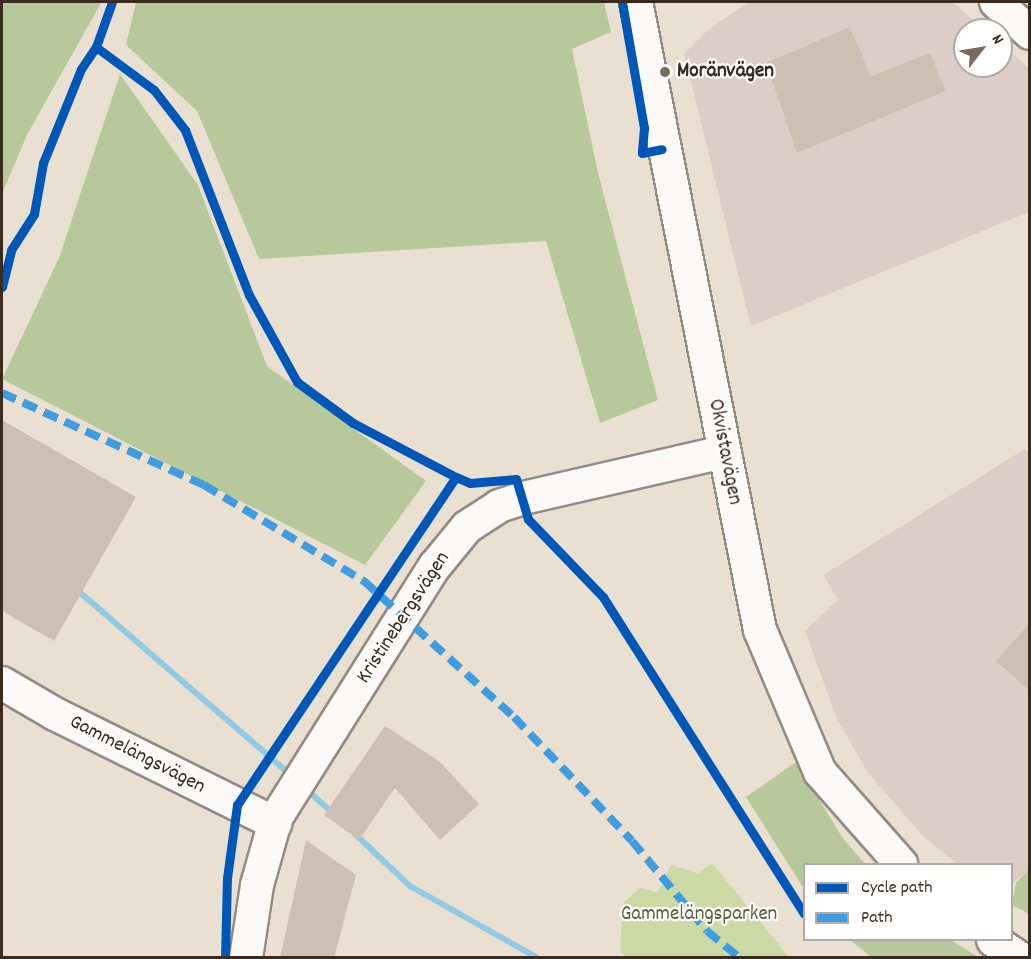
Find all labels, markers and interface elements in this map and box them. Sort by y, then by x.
north arrow [953,18,1013,78]
text: N [985,30,1009,49]
place label: Moränvägen [677,59,774,85]
marker: Moränvägen [658,65,672,79]
street label: Okvistavägen [701,397,747,507]
street label: Kristinebergsvägen [352,547,456,689]
street label: Gammelängsvägen [65,710,209,800]
legend [803,863,1013,941]
text: Cycle path [861,876,932,901]
park label: Gammelängsparken [621,902,777,928]
text: Path [861,906,893,931]

